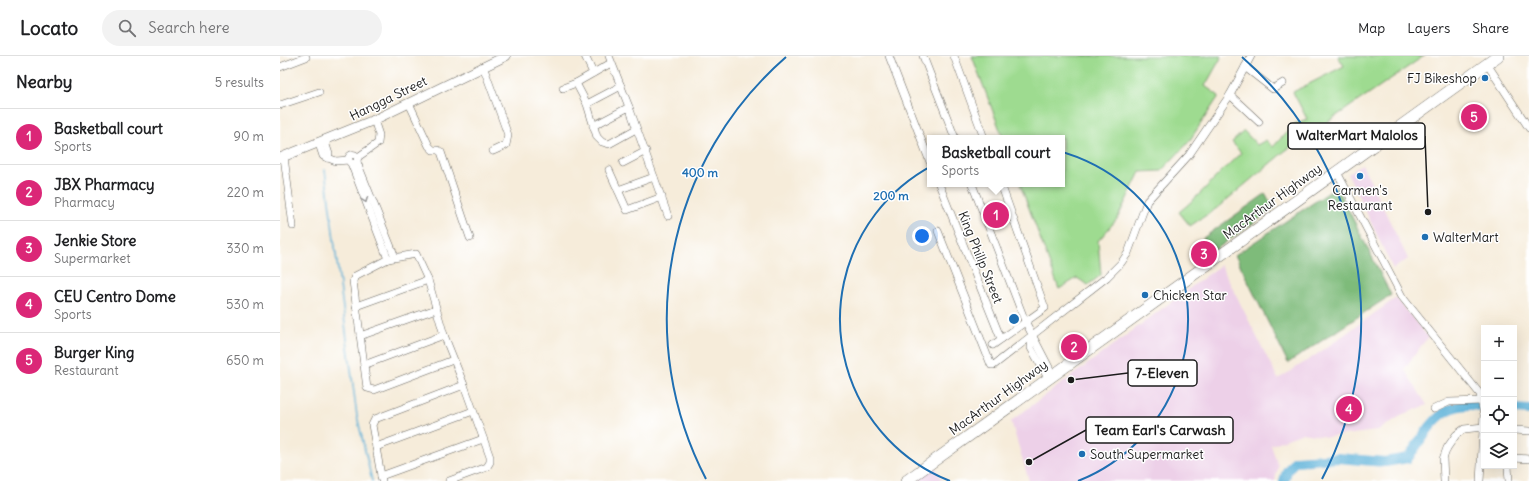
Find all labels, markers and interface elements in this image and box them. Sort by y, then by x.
search box [102,10,382,46]
text: Locato [20,16,78,40]
icon: search [116,17,138,39]
text: Search here [148,18,230,37]
text: Map [1358,19,1385,37]
text: Layers [1407,19,1450,37]
text: Share [1472,19,1509,37]
place label: FJ Bikeshop [1407,70,1477,87]
text: Nearby [16,71,72,93]
street label: Hangga Street [347,72,430,125]
marker: FJ Bikeshop [1480,73,1490,83]
text: 5 results [215,74,264,91]
pin: 5 [1461,102,1487,132]
text: Basketball court [54,119,163,138]
callout: WalterMart Malolos [1288,123,1425,149]
text: WalterMart Malolos [1296,126,1419,144]
text: 1 [26,128,32,145]
text: 90 m [233,128,264,145]
popup [927,135,1065,187]
text: Sports [54,138,92,155]
text: Basketball court [942,143,1050,162]
street label: MacArthur Highway [1220,160,1325,243]
text: Sports [942,162,979,179]
text: 400 m [682,165,719,180]
marker: Carmen's Restaurant [1355,171,1365,181]
text: JBX Pharmacy [54,175,155,194]
place label: Carmen's Restaurant [1328,182,1393,214]
text: 2 [25,184,33,201]
text: 220 m [227,184,264,201]
text: 200 m [873,188,909,203]
text: Pharmacy [54,194,115,211]
one-way arrow [360,196,368,203]
pin: 1 [983,200,1009,230]
street label: King Phillp Street [954,209,1007,306]
your location [912,226,932,246]
place label: WalterMart [1433,229,1499,246]
text: Jenkie Store [54,231,136,250]
marker: WalterMart [1420,232,1430,242]
pin: 3 [1191,239,1217,269]
text: 3 [25,240,33,257]
text: 330 m [226,240,264,257]
text: Supermarket [54,250,131,267]
text: CEU Centro Dome [54,287,176,306]
place label: Chicken Star [1153,287,1228,304]
marker: Chicken Star [1140,290,1150,300]
text: 4 [25,296,33,313]
text: 530 m [226,296,264,313]
text: Sports [54,306,92,323]
centre of rings [1007,312,1021,326]
map controls [1481,325,1517,469]
button: + [1481,325,1517,361]
pin: 2 [1061,332,1087,362]
text: Burger King [54,343,134,362]
text: 5 [25,352,33,369]
text: 650 m [226,352,264,369]
street label: MacArthur Highway [946,356,1051,439]
callout: 7-Eleven [1128,360,1197,386]
button: − [1481,361,1517,397]
text: Restaurant [54,362,119,379]
text: 7-Eleven [1135,364,1189,382]
pin: 4 [1336,394,1362,424]
button: locate [1481,397,1517,433]
callout: Team Earl's Carwash [1086,417,1233,443]
text: Team Earl's Carwash [1095,421,1225,439]
button: layers [1481,433,1517,469]
place label: South Supermarket [1090,446,1204,463]
marker: South Supermarket [1077,449,1087,459]

